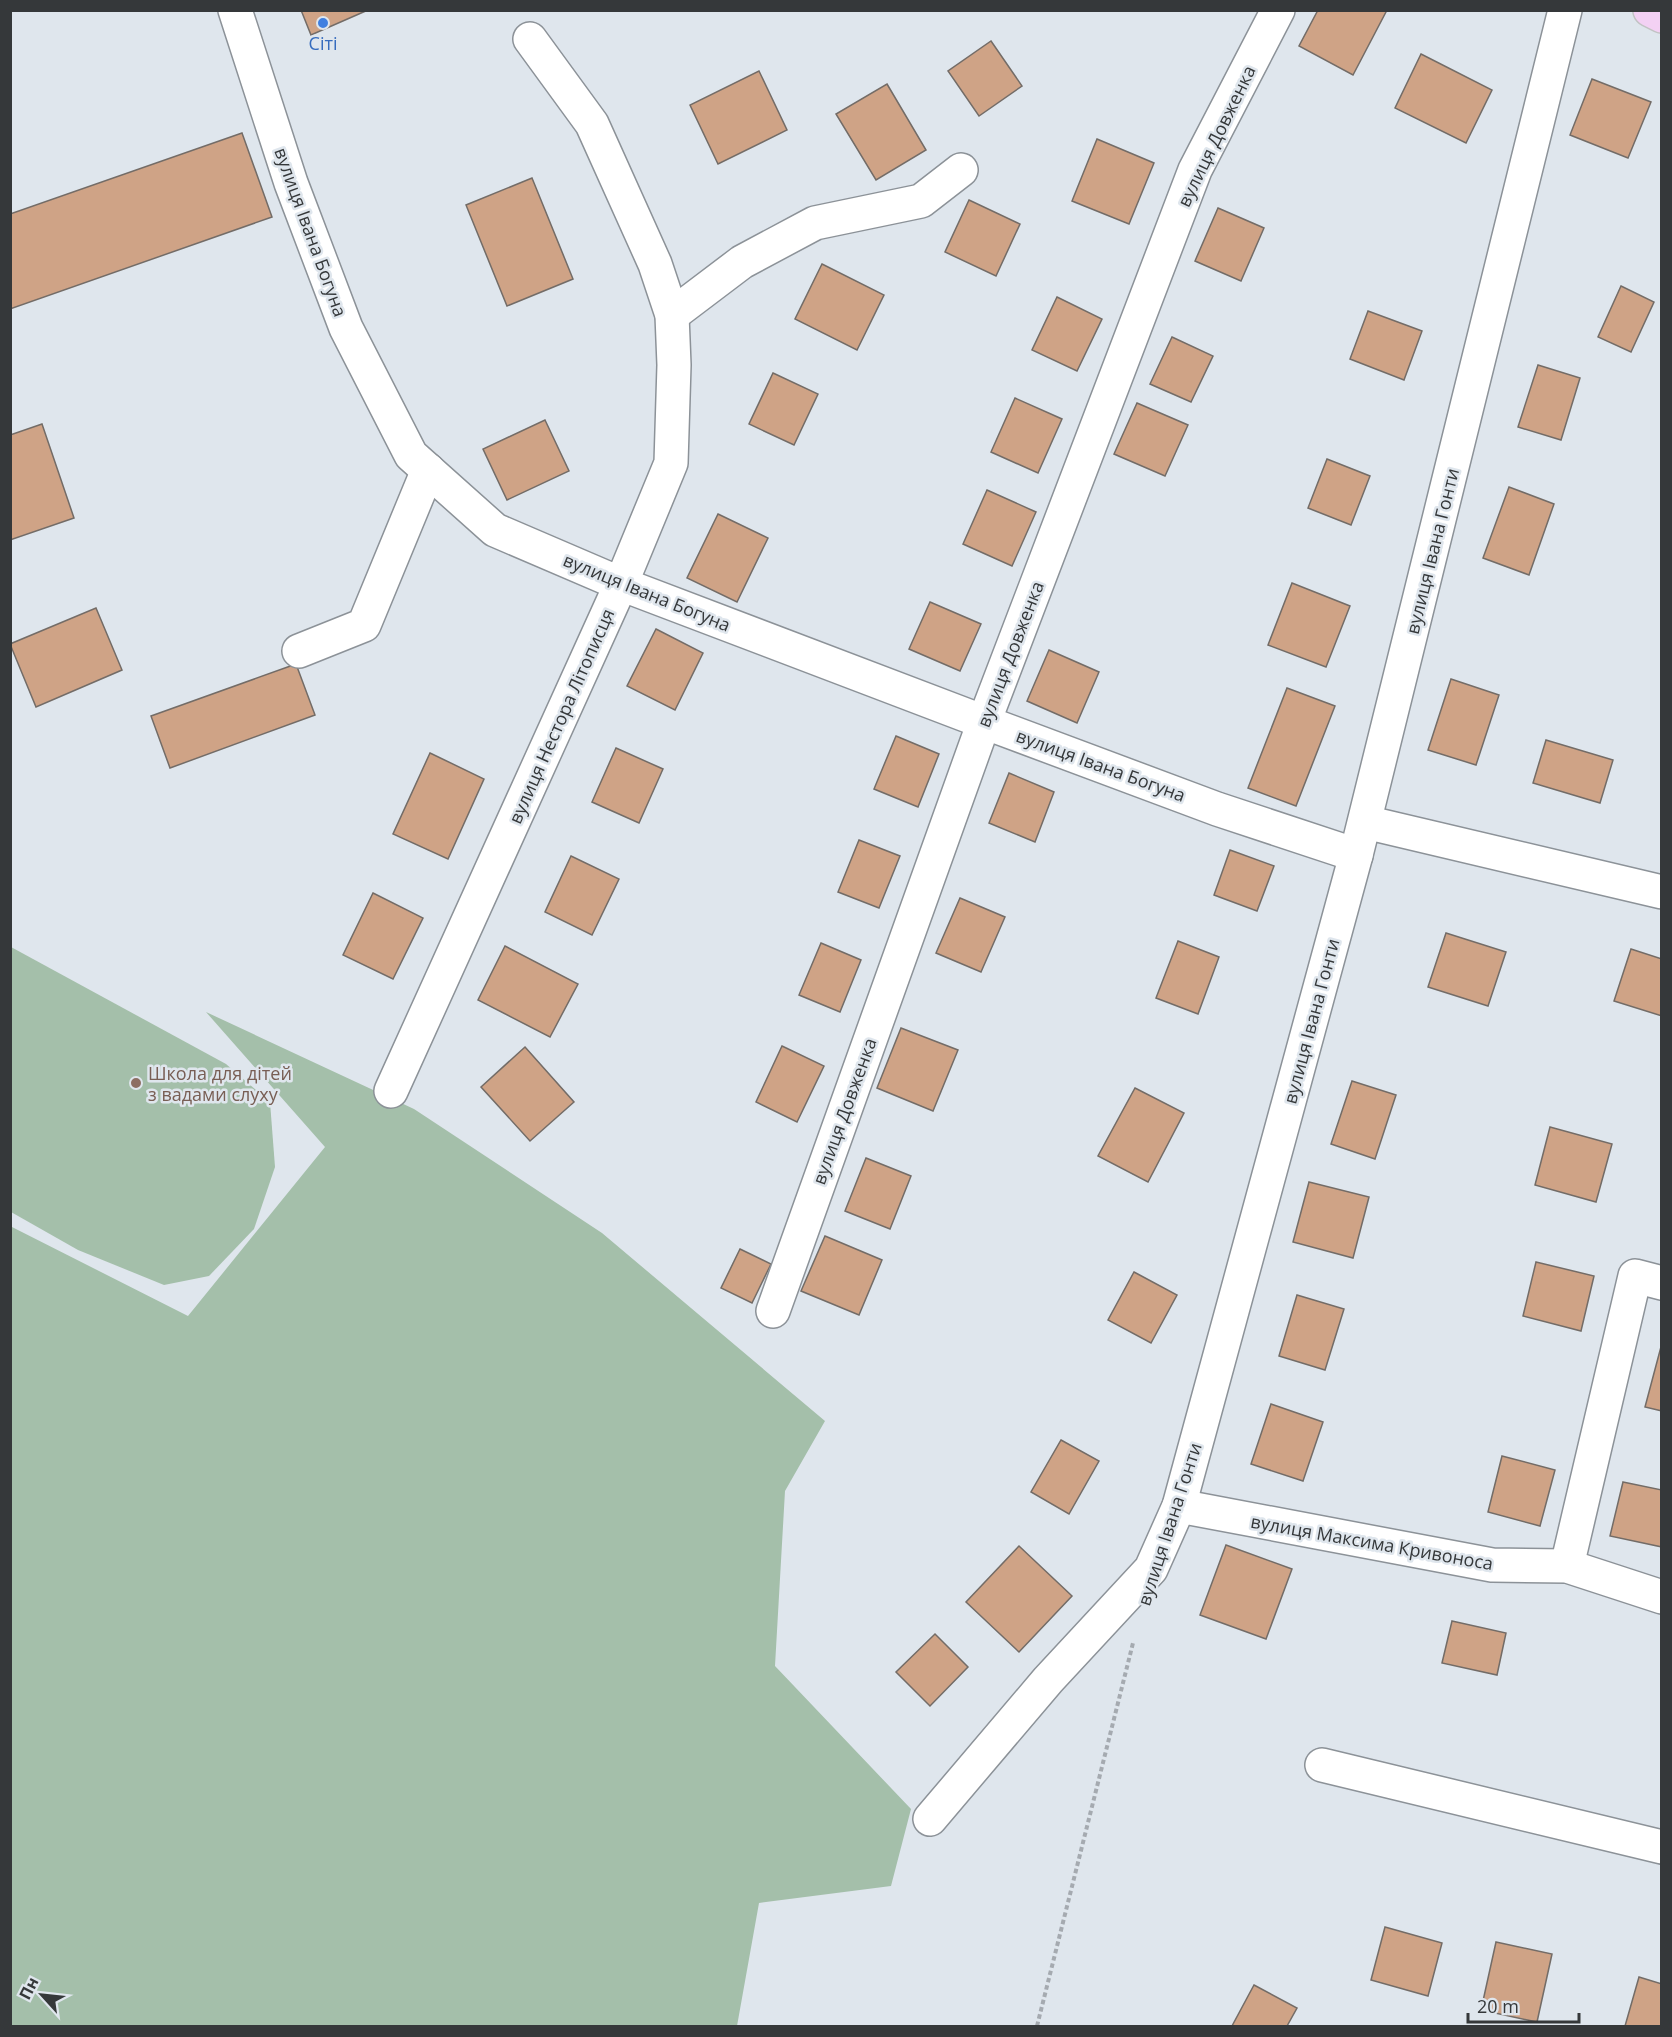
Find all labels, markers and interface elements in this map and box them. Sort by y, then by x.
marker: Cіті [316,16,330,30]
place label: Cіті [309,31,337,55]
street label: вулиця Довженка [1171,61,1261,211]
street label: вулиця Івана Богуна [269,144,353,320]
street label: вулиця Івана Гонти [1400,466,1464,636]
street label: вулиця Івана Богуна [560,547,734,637]
street label: вулиця Довженка [971,578,1049,730]
street label: вулиця Нестора Літописця [503,605,619,827]
street label: вулиця Івана Богуна [1013,723,1189,807]
street label: вулиця Івана Гонти [1277,936,1345,1106]
street label: вулиця Довженка [806,1034,882,1188]
place label: Школа для дітей з вадами слуху [148,1061,292,1106]
marker: Школа для дітей з вадами слуху [129,1076,143,1090]
street label: вулиця Івана Гонти [1131,1439,1207,1609]
street label: вулиця Максима Кривоноса [1249,1509,1495,1575]
north arrow [12,1965,72,2025]
text: Пн [14,1973,44,2003]
scale bar [1468,1986,1579,2024]
text: 20 m [1477,1994,1519,2018]

